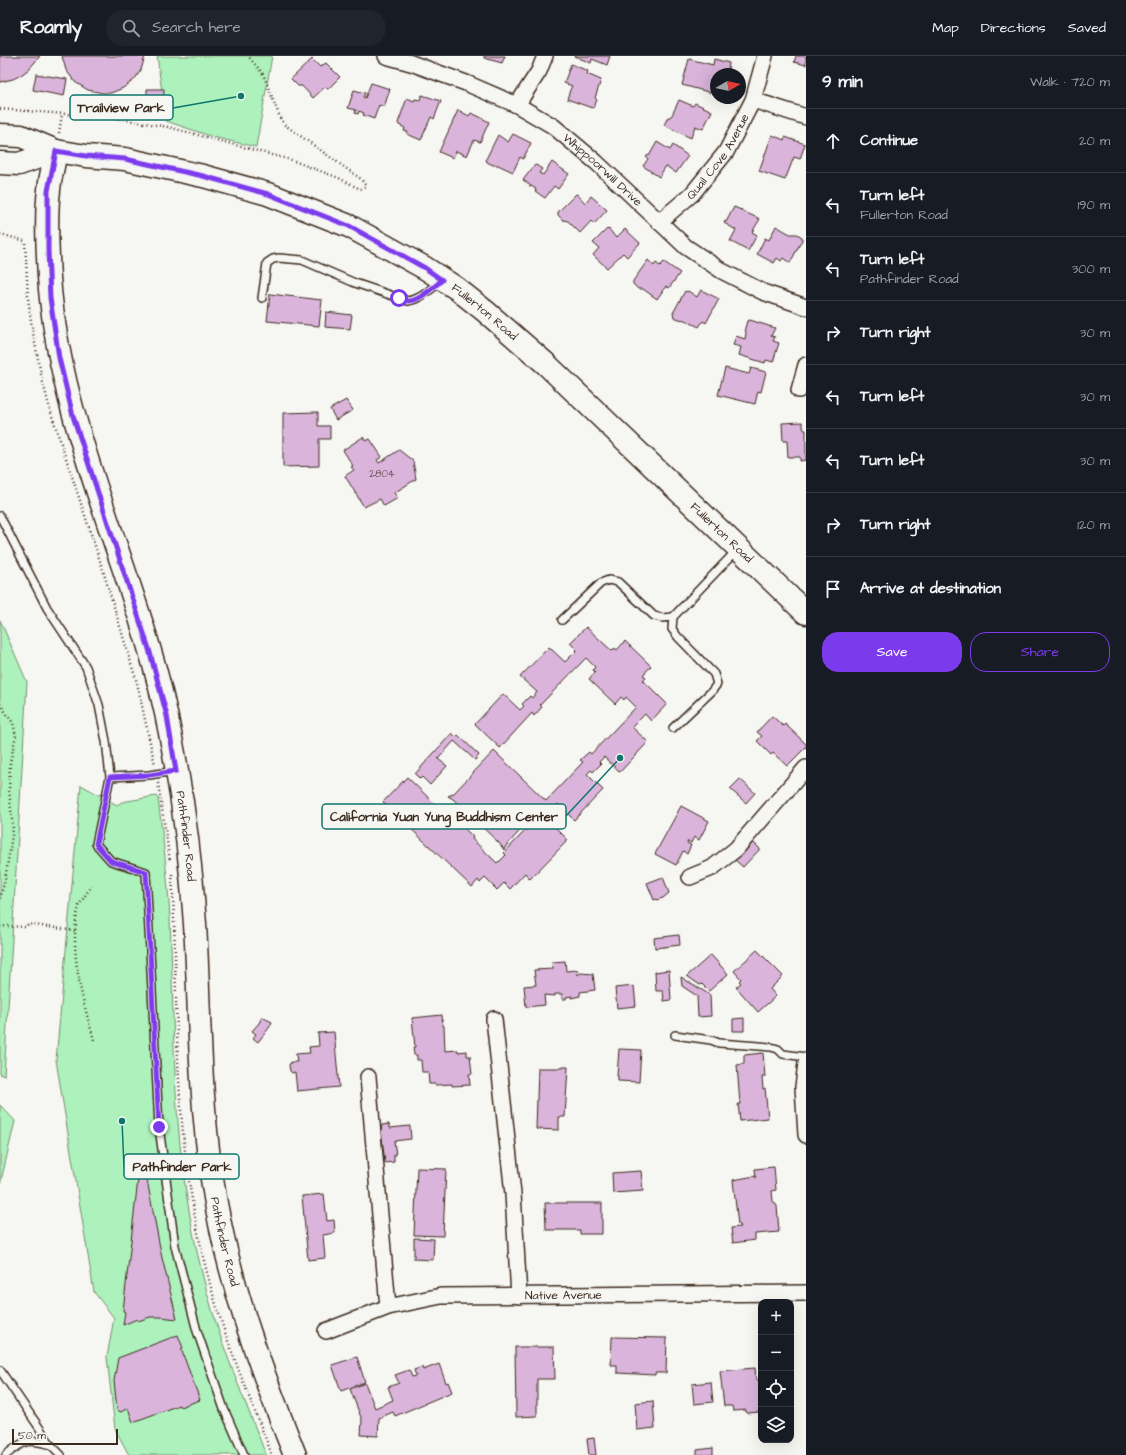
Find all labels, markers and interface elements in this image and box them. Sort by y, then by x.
search box [106,10,386,46]
text: Roamly [20,14,82,41]
icon: search [120,17,142,39]
text: Search here [152,17,241,38]
text: Map [932,18,959,38]
text: Directions [981,18,1046,38]
text: Saved [1068,18,1106,38]
north arrow [710,68,746,104]
text: 9 min [822,70,863,94]
text: Walk · 720 m [1030,73,1110,91]
callout: Trailview Park [70,95,173,120]
text: Trailview Park [76,99,166,117]
street label: Quail Cove Avenue [683,110,754,204]
street label: Whippoorwill Drive [559,130,646,211]
icon: ahead [822,130,844,152]
text: Continue [860,130,918,151]
text: 20 m [1079,132,1110,150]
text: Turn left [860,185,924,206]
icon: left [822,194,844,216]
text: 190 m [1077,196,1110,214]
text: Fullerton Road [860,206,948,224]
text: Turn left [860,249,924,270]
icon: left [822,258,844,280]
text: 300 m [1072,260,1110,278]
text: Pathfinder Road [860,270,959,288]
street label: Fullerton Road [448,280,521,345]
route start [390,289,408,307]
icon: right [822,322,844,344]
text: Turn right [860,322,931,343]
text: 30 m [1080,324,1110,342]
icon: left [822,386,844,408]
text: Turn left [860,386,924,407]
text: 30 m [1080,388,1110,406]
icon: left [822,450,844,472]
text: Turn left [860,450,924,471]
text: 30 m [1080,452,1110,470]
house number: 2804 [369,467,395,481]
street label: Fullerton Road [686,498,757,567]
icon: right [822,514,844,536]
text: Turn right [860,514,931,535]
text: 120 m [1077,516,1110,534]
icon: arrive [822,578,844,600]
text: Arrive at destination [860,578,1001,599]
button: Save [822,632,962,672]
button: Share [970,632,1110,672]
street label: Pathfinder Road [171,790,200,882]
callout: California Yuan Yung Buddhism Center [322,804,566,829]
text: California Yuan Yung Buddhism Center [330,808,559,828]
route end [150,1118,168,1136]
callout: Pathfinder Park [124,1154,239,1179]
text: Pathfinder Park [133,1158,232,1176]
street label: Pathfinder Road [206,1196,243,1288]
street label: Native Avenue [525,1287,602,1304]
map controls [758,1299,794,1443]
button: + [758,1299,794,1335]
button: − [758,1335,794,1371]
button: locate [758,1371,794,1407]
button: layers [758,1407,794,1443]
scale bar [12,1427,118,1446]
text: 50 m [18,1428,46,1443]

